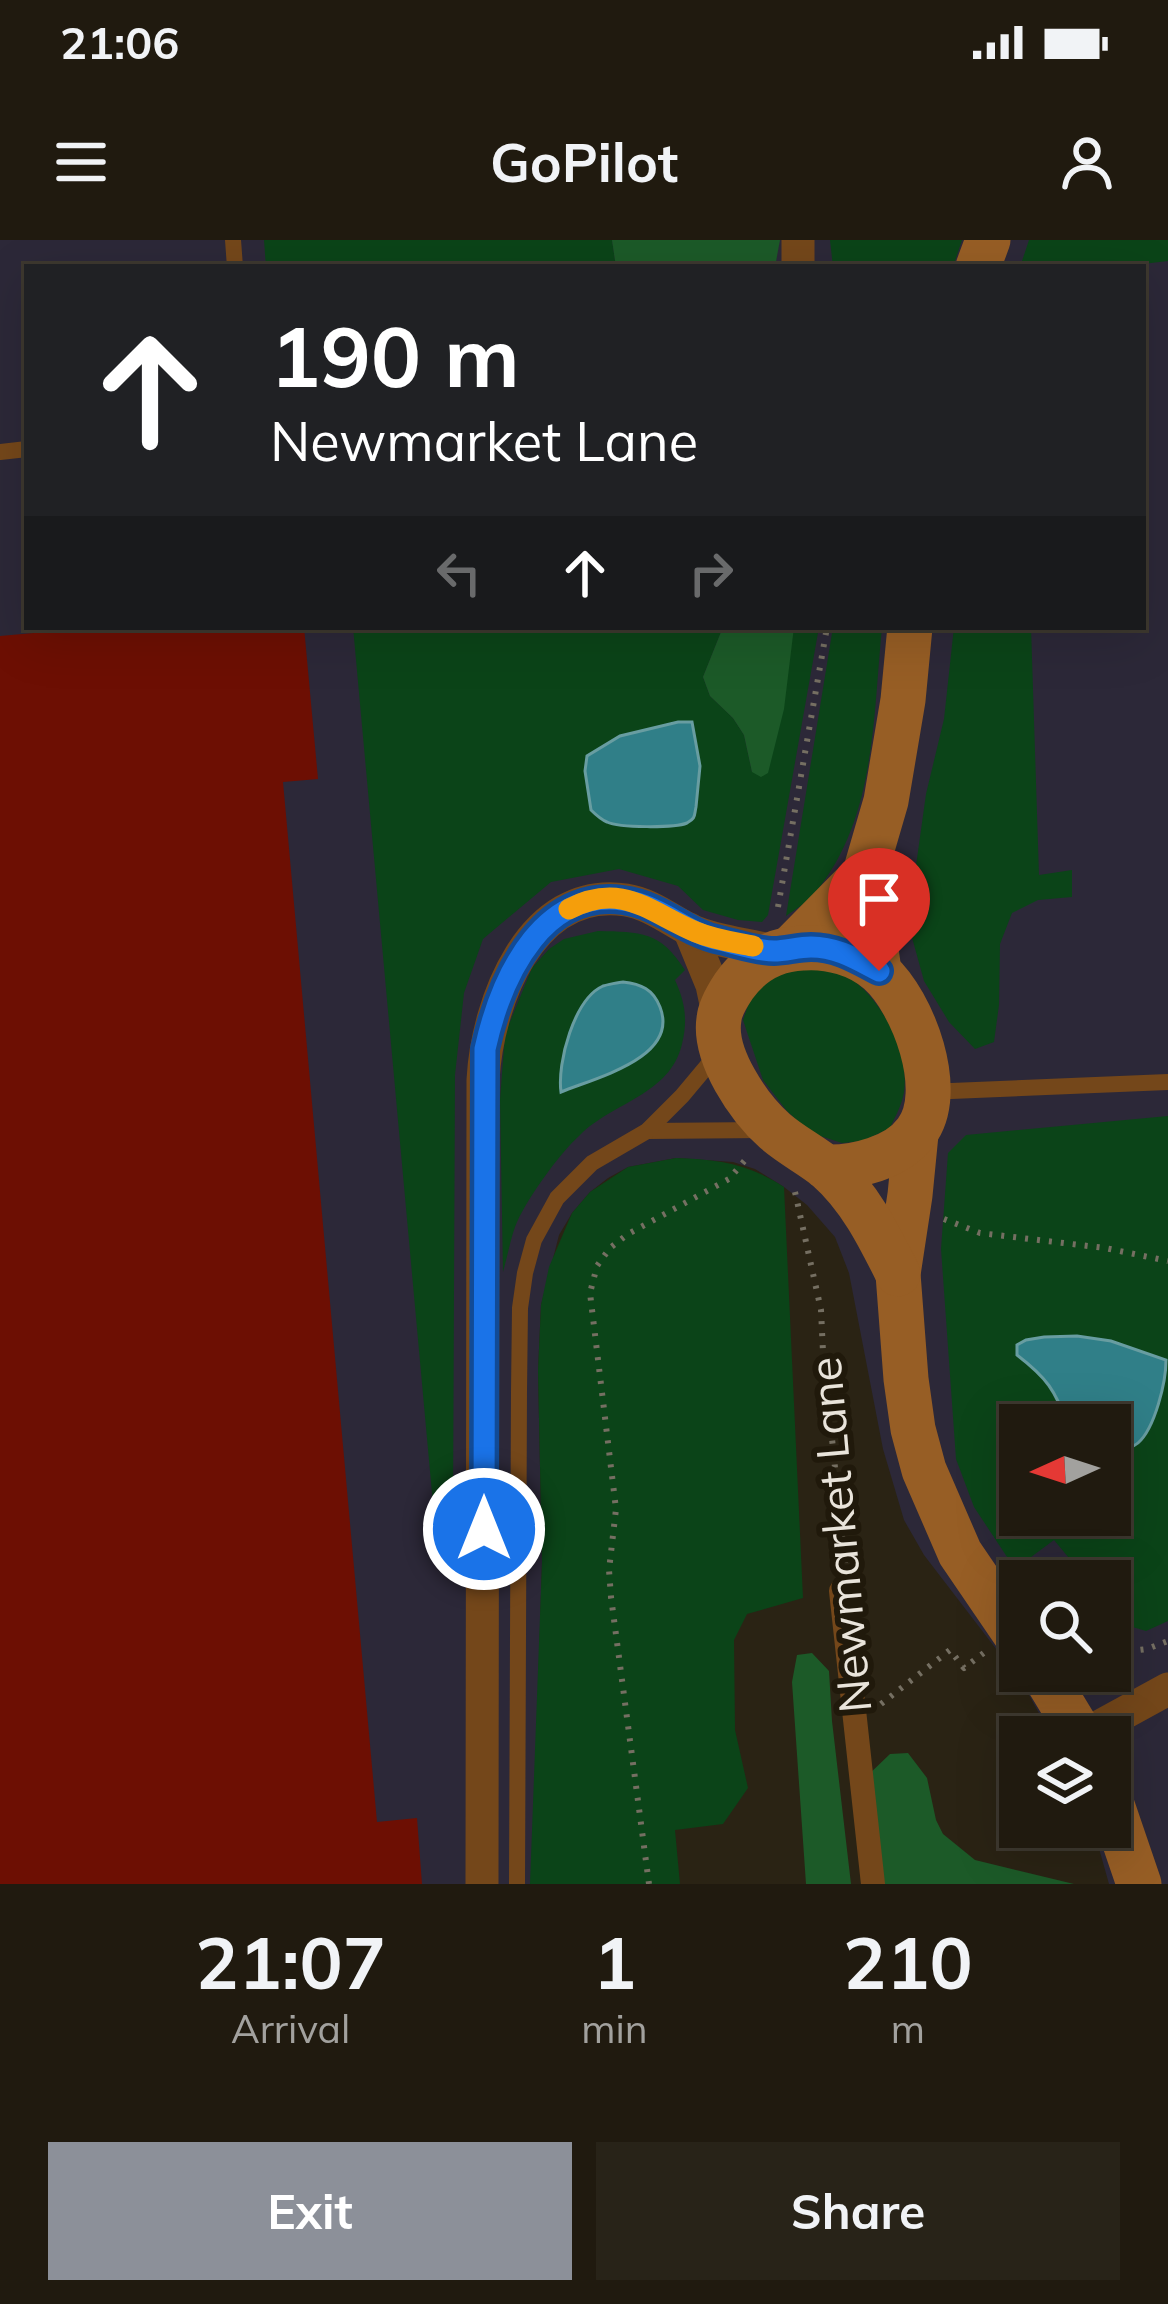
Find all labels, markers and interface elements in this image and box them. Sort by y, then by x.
text: 21:06 [60,14,179,70]
text: GoPilot [490,128,678,196]
icon: menu [48,129,114,195]
icon: person [1054,129,1120,195]
text: 190 m [270,303,520,408]
icon: ahead [72,312,228,468]
text: Newmarket Lane [270,407,698,475]
icon: left [426,540,492,606]
icon: ahead [552,540,618,606]
icon: right [678,540,744,606]
pin [828,848,930,971]
icon: arrive [846,866,912,932]
street label: Newmarket Lane [796,1355,882,1715]
north arrow [999,1404,1131,1536]
map controls [999,1404,1131,1848]
position arrow [421,1466,547,1592]
button: search [999,1560,1131,1692]
button: layers [999,1716,1131,1848]
text: 21:07 [195,1917,386,2007]
text: 1 [593,1917,636,2007]
text: 210 [843,1917,973,2007]
text: Arrival [231,2004,350,2053]
text: min [581,2004,648,2053]
text: m [891,2004,925,2053]
button: Exit [48,2142,572,2280]
button: Share [596,2142,1120,2280]

